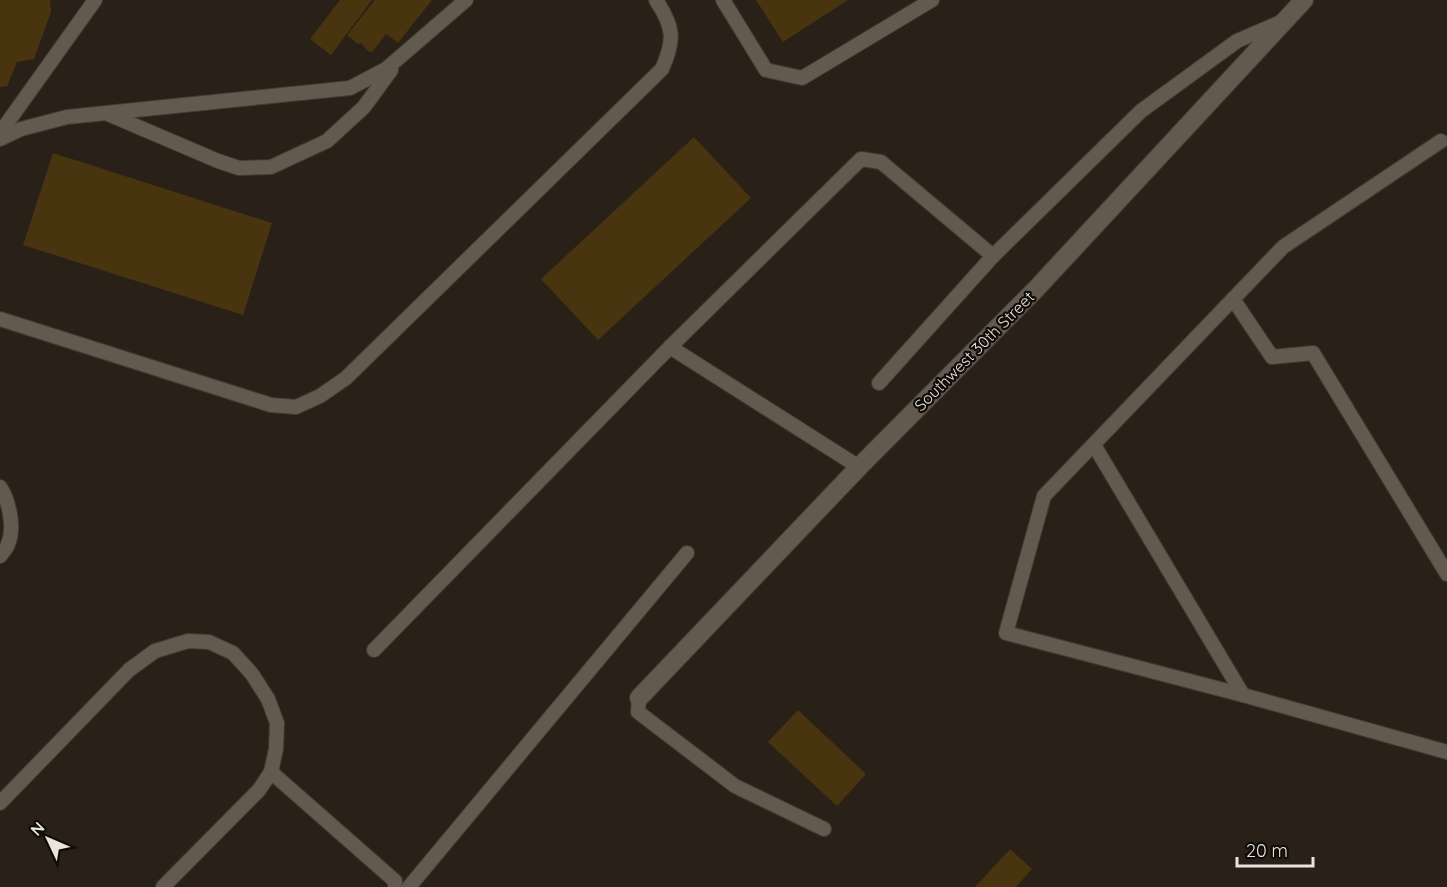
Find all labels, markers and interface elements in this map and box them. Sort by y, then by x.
street label: Southwest 30th Street [910,287,1038,415]
north arrow [18,809,78,869]
text: N [26,817,48,840]
scale bar [1237,830,1314,868]
text: 20 m [1246,839,1288,862]

